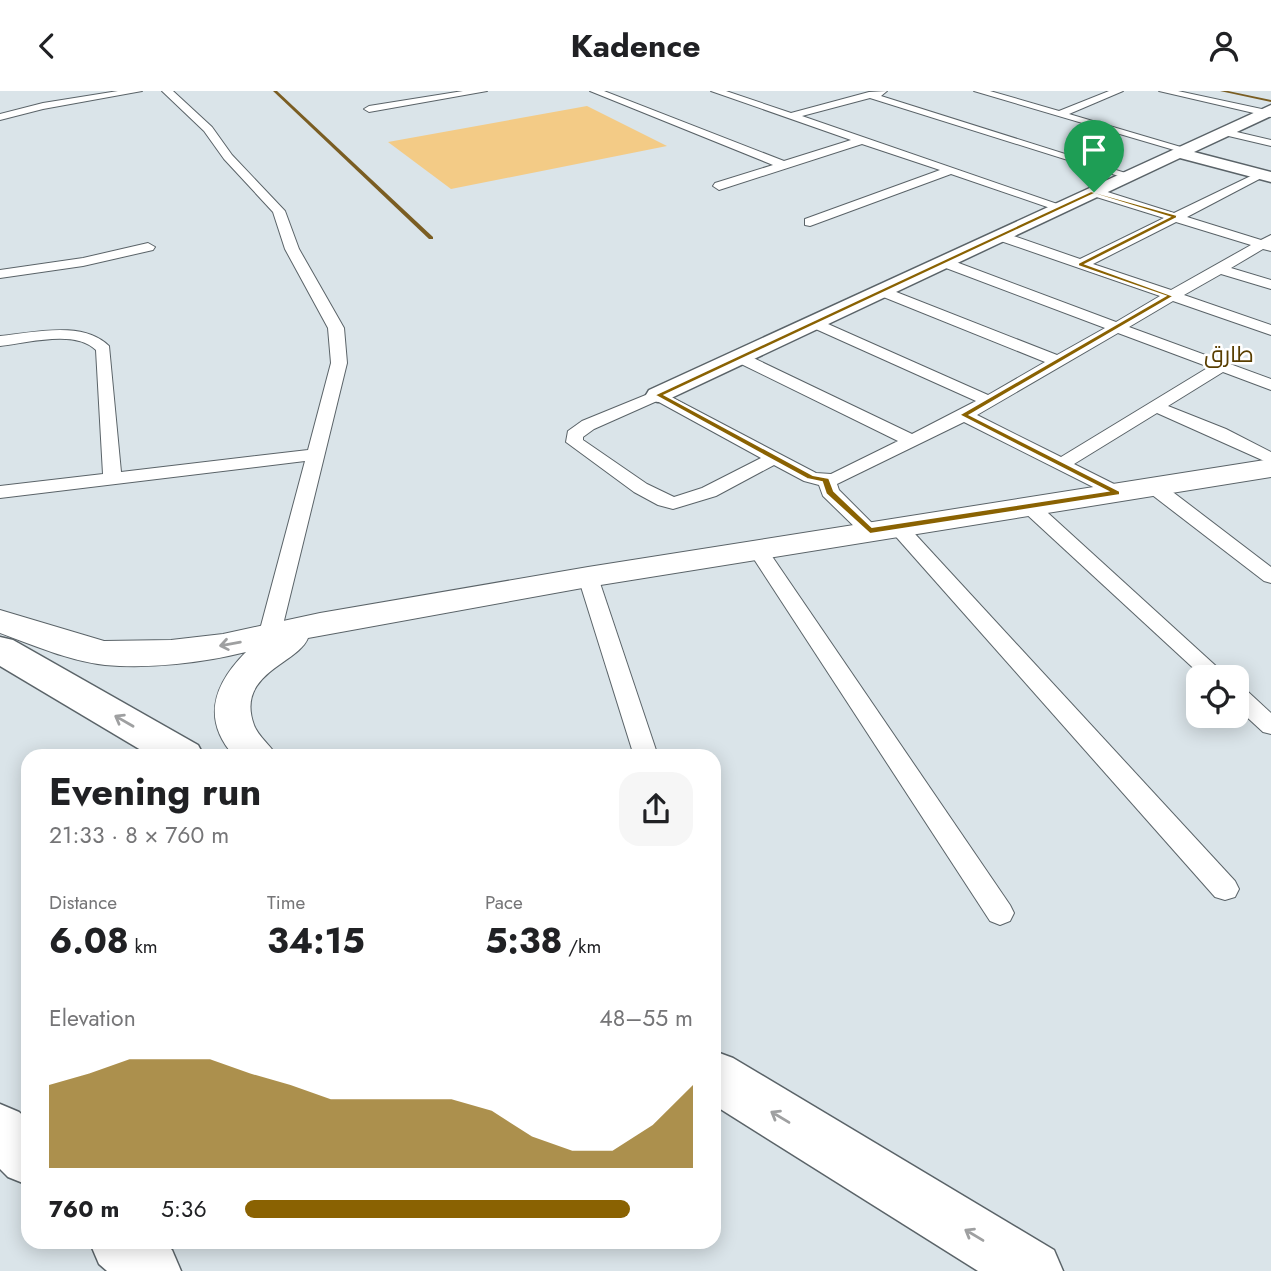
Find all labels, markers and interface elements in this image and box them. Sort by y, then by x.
text: Kadence [570,23,701,69]
icon: back [28,27,66,65]
icon: person [1205,27,1243,65]
pin [1064,120,1124,192]
icon: arrive [1075,131,1113,169]
district label: طارق [1204,337,1254,371]
one-way arrow [219,638,242,652]
map controls [1186,665,1249,728]
button: locate [1186,665,1249,728]
one-way arrow [115,714,135,728]
text: Evening run [49,764,261,819]
button: share [619,772,693,846]
text: 21:33 · 8 × 760 m [49,818,229,852]
text: Distance [49,889,117,916]
text: Time [267,889,305,916]
text: Pace [485,889,523,916]
text: 6.08 [49,916,129,966]
text: 34:15 [267,916,365,966]
text: 5:38 [485,916,563,966]
text: km [129,933,158,960]
text: /km [563,933,601,960]
text: Elevation [49,1001,136,1035]
text: 48–55 m [599,1001,693,1035]
one-way arrow [771,1109,791,1123]
text: 760 m [49,1192,119,1226]
text: 5:36 [161,1192,207,1226]
one-way arrow [965,1228,985,1242]

